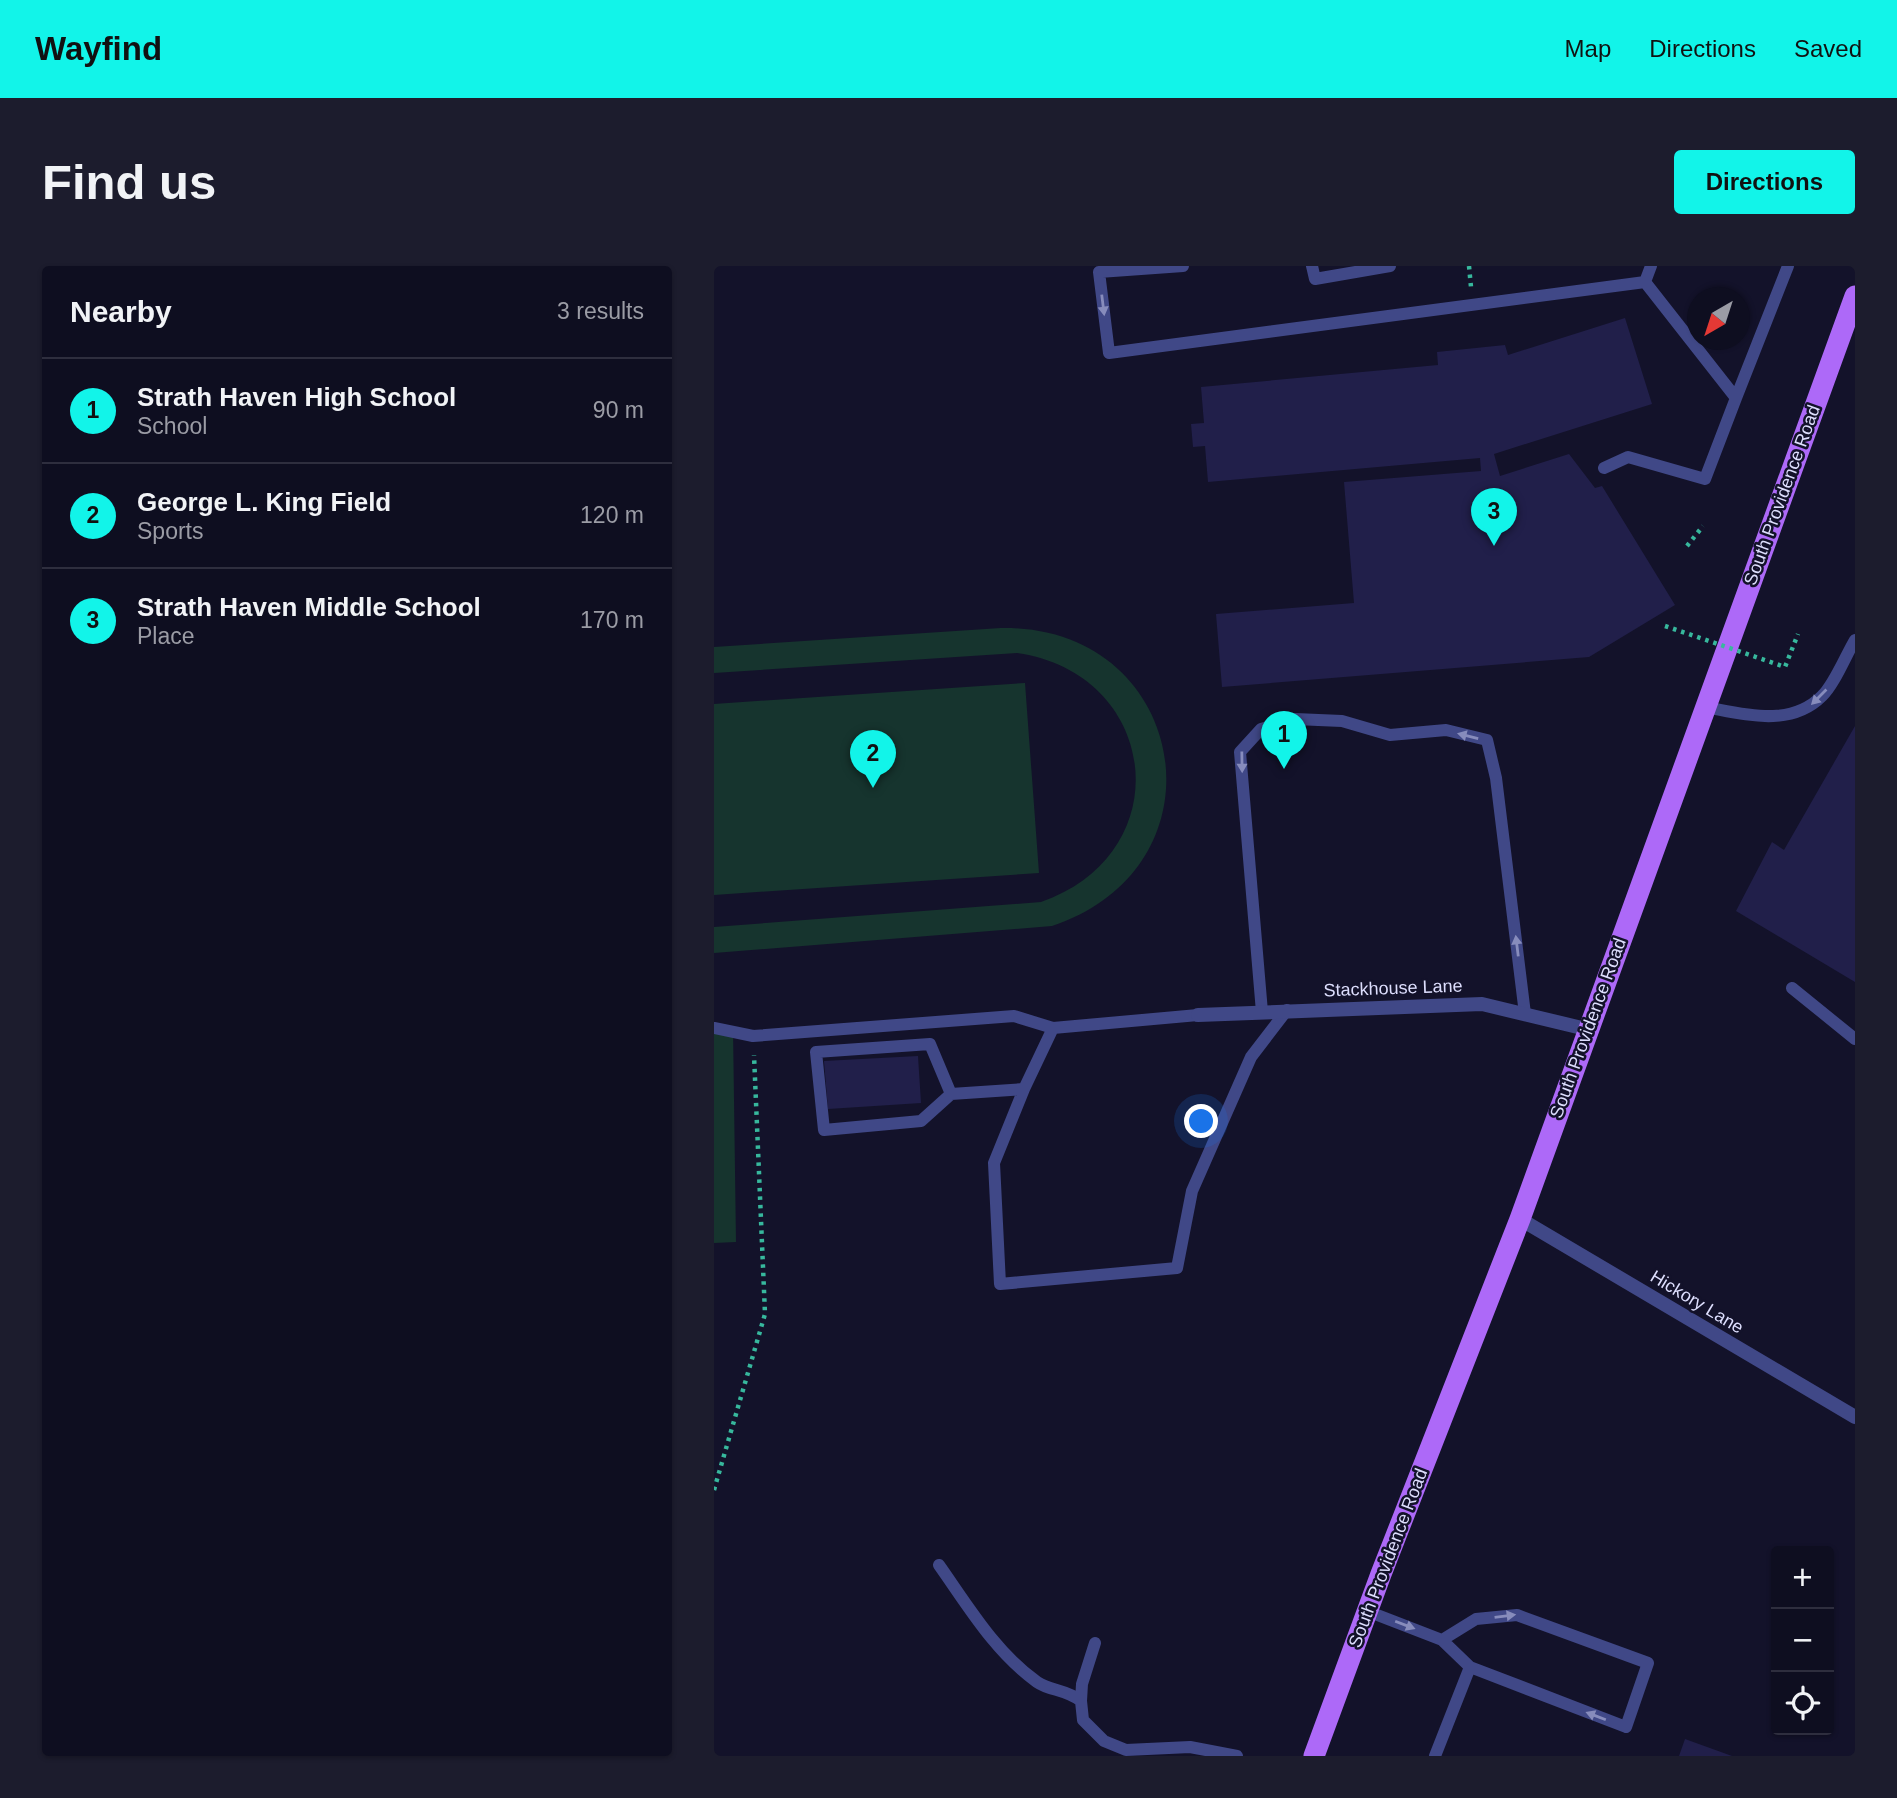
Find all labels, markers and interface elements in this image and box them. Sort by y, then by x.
text: Wayfind [35,30,162,67]
text: Map [1565,35,1611,62]
text: Directions [1649,35,1756,62]
text: Saved [1794,35,1862,62]
button: Directions [1674,150,1855,214]
text: Find us [42,155,216,209]
north arrow [1687,287,1750,350]
one-way arrow [1098,294,1109,316]
text: Nearby [70,295,172,328]
text: 3 results [557,298,644,324]
text: Strath Haven High School [137,382,456,412]
text: 1 [87,397,99,423]
text: 90 m [593,397,644,423]
street label: South Providence Road [1740,402,1824,588]
text: School [137,413,207,439]
text: George L. King Field [137,487,391,517]
pin: 3 [1471,488,1517,546]
text: 2 [87,502,99,528]
text: 120 m [580,502,644,528]
text: Sports [137,518,203,544]
text: Strath Haven Middle School [137,592,481,622]
text: 3 [87,607,99,633]
text: 170 m [580,607,644,633]
text: Place [137,623,195,649]
one-way arrow [1810,689,1827,706]
pin: 1 [1261,711,1307,769]
pin: 2 [850,730,896,788]
one-way arrow [1457,730,1479,741]
one-way arrow [1236,752,1248,774]
one-way arrow [1511,935,1522,957]
street label: South Providence Road [1546,935,1630,1121]
street label: Stackhouse Lane [1323,976,1463,1000]
your location [1184,1104,1218,1138]
street label: Hickory Lane [1647,1266,1747,1338]
street label: South Providence Road [1345,1466,1431,1650]
map controls [1771,1546,1834,1735]
button: + [1771,1546,1834,1609]
button: − [1771,1609,1834,1672]
one-way arrow [1494,1610,1516,1621]
one-way arrow [1394,1620,1415,1631]
button: locate [1771,1672,1834,1735]
one-way arrow [1585,1710,1606,1721]

